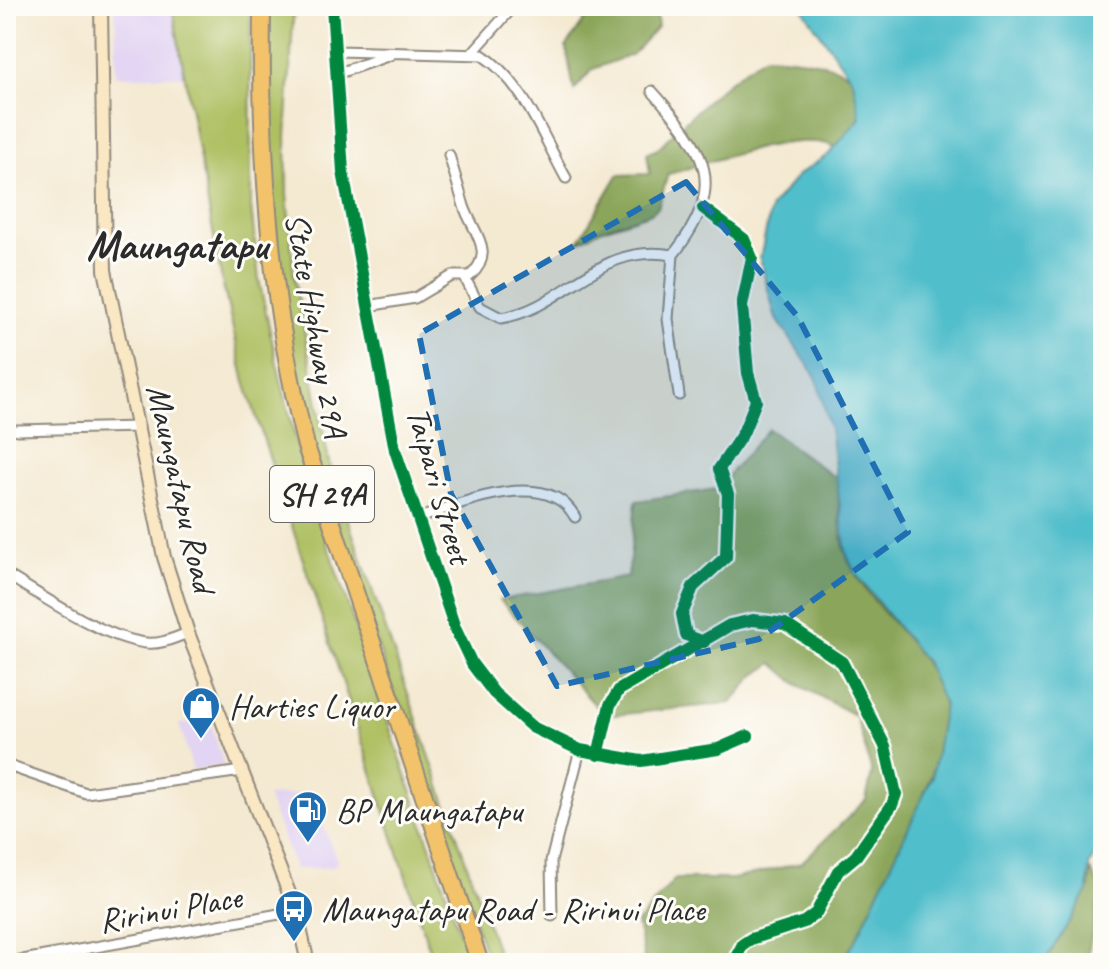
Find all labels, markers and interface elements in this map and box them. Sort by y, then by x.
street label: State Highway 29A [276,210,358,443]
district label: Maungatapu [86,219,271,272]
street label: Maungatapu Road [137,380,227,601]
street label: Taipari Street [397,402,483,572]
road number: SH 29A [270,466,374,522]
shop icon: Harties Liquor [180,685,222,740]
place label: Harties Liquor [229,685,397,728]
fuel station icon: BP Maungatapu [287,789,329,844]
place label: BP Maungatapu [336,789,525,832]
street label: Ririnui Place [95,874,247,942]
bus stop icon: Maungatapu Road - Ririnui Place [273,888,315,943]
place label: Maungatapu Road - Ririnui Place [322,888,707,931]

